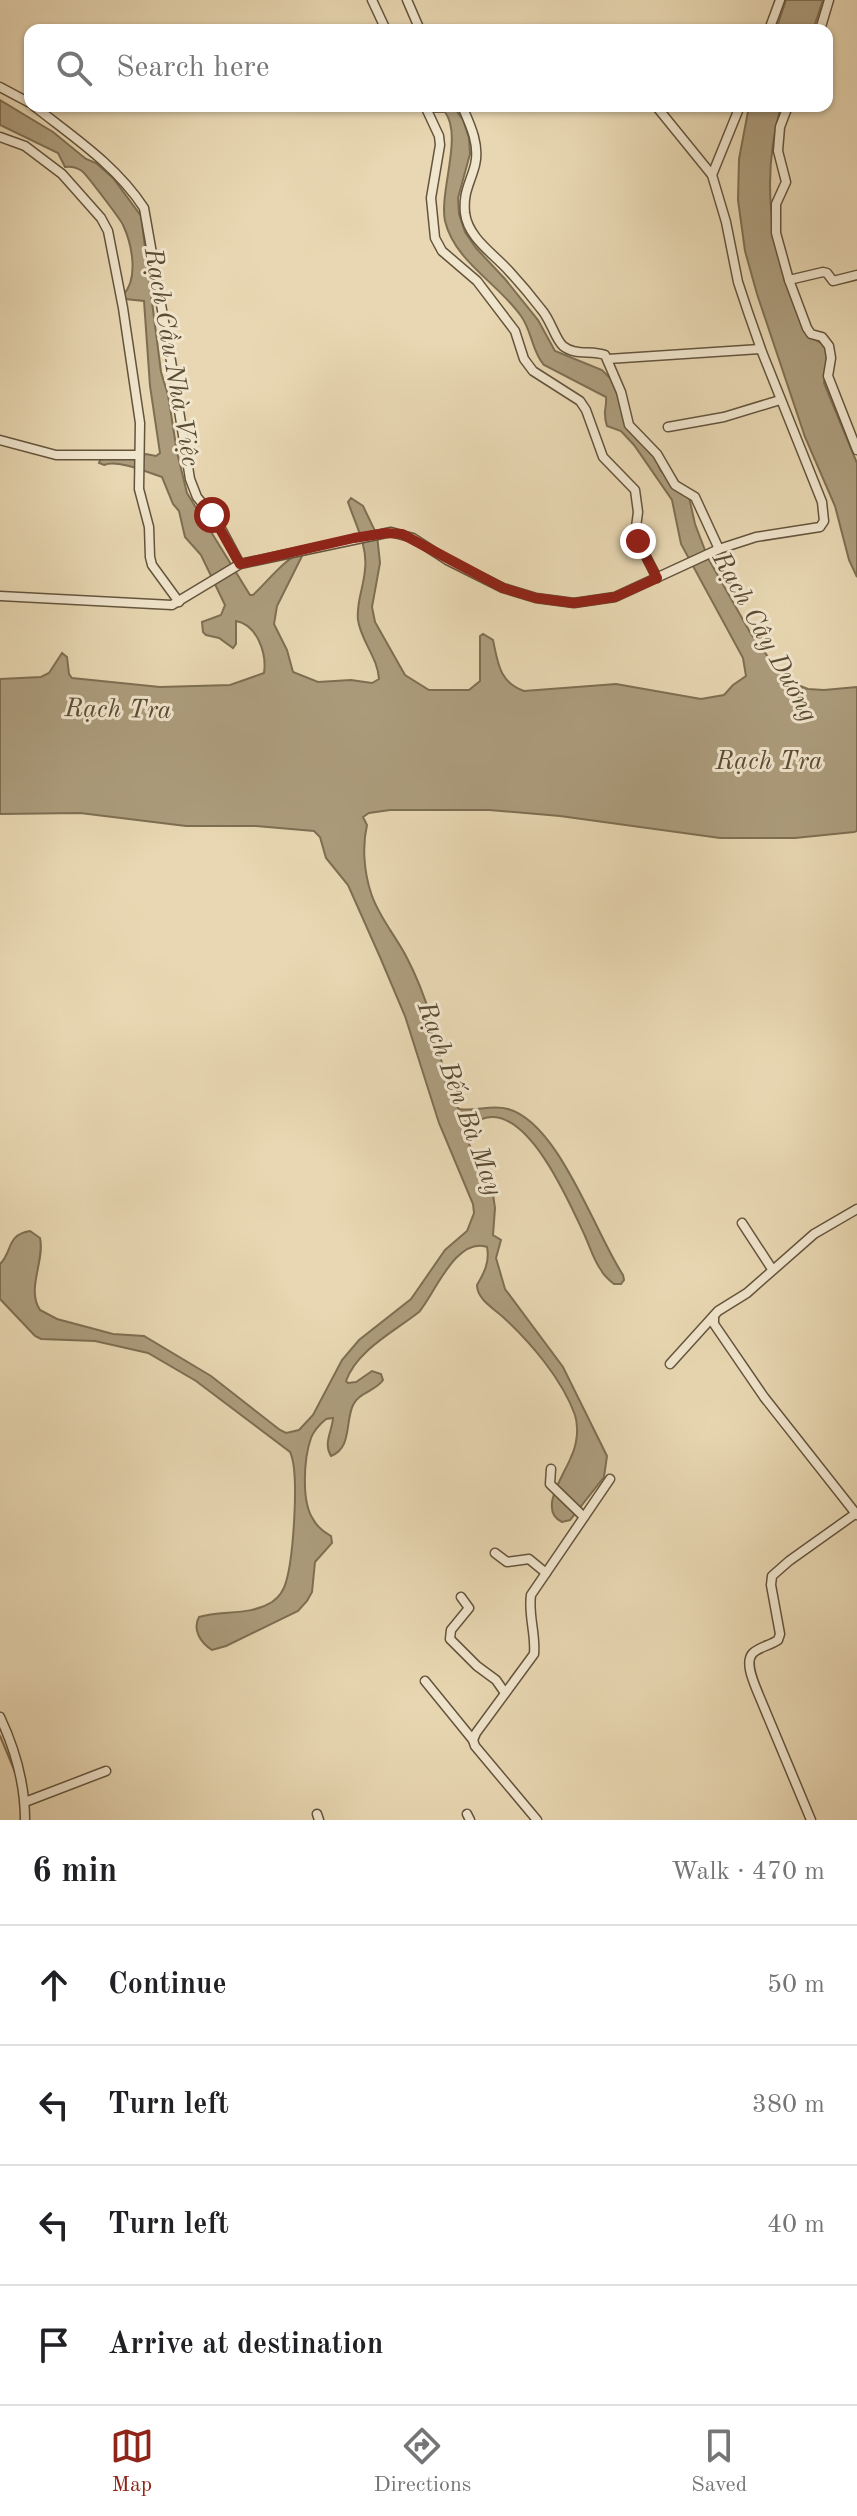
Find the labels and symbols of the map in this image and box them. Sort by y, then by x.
water label: Rạch Cầu Nhà Việc [139,244,205,469]
route start [194,497,230,533]
route end [620,523,656,559]
water label: Rạch Cây Dương [706,547,822,726]
water label: Rạch Tra [63,696,172,724]
water label: Rạch Tra [714,749,823,775]
water label: Rạch Bến Bà May [412,997,507,1200]

